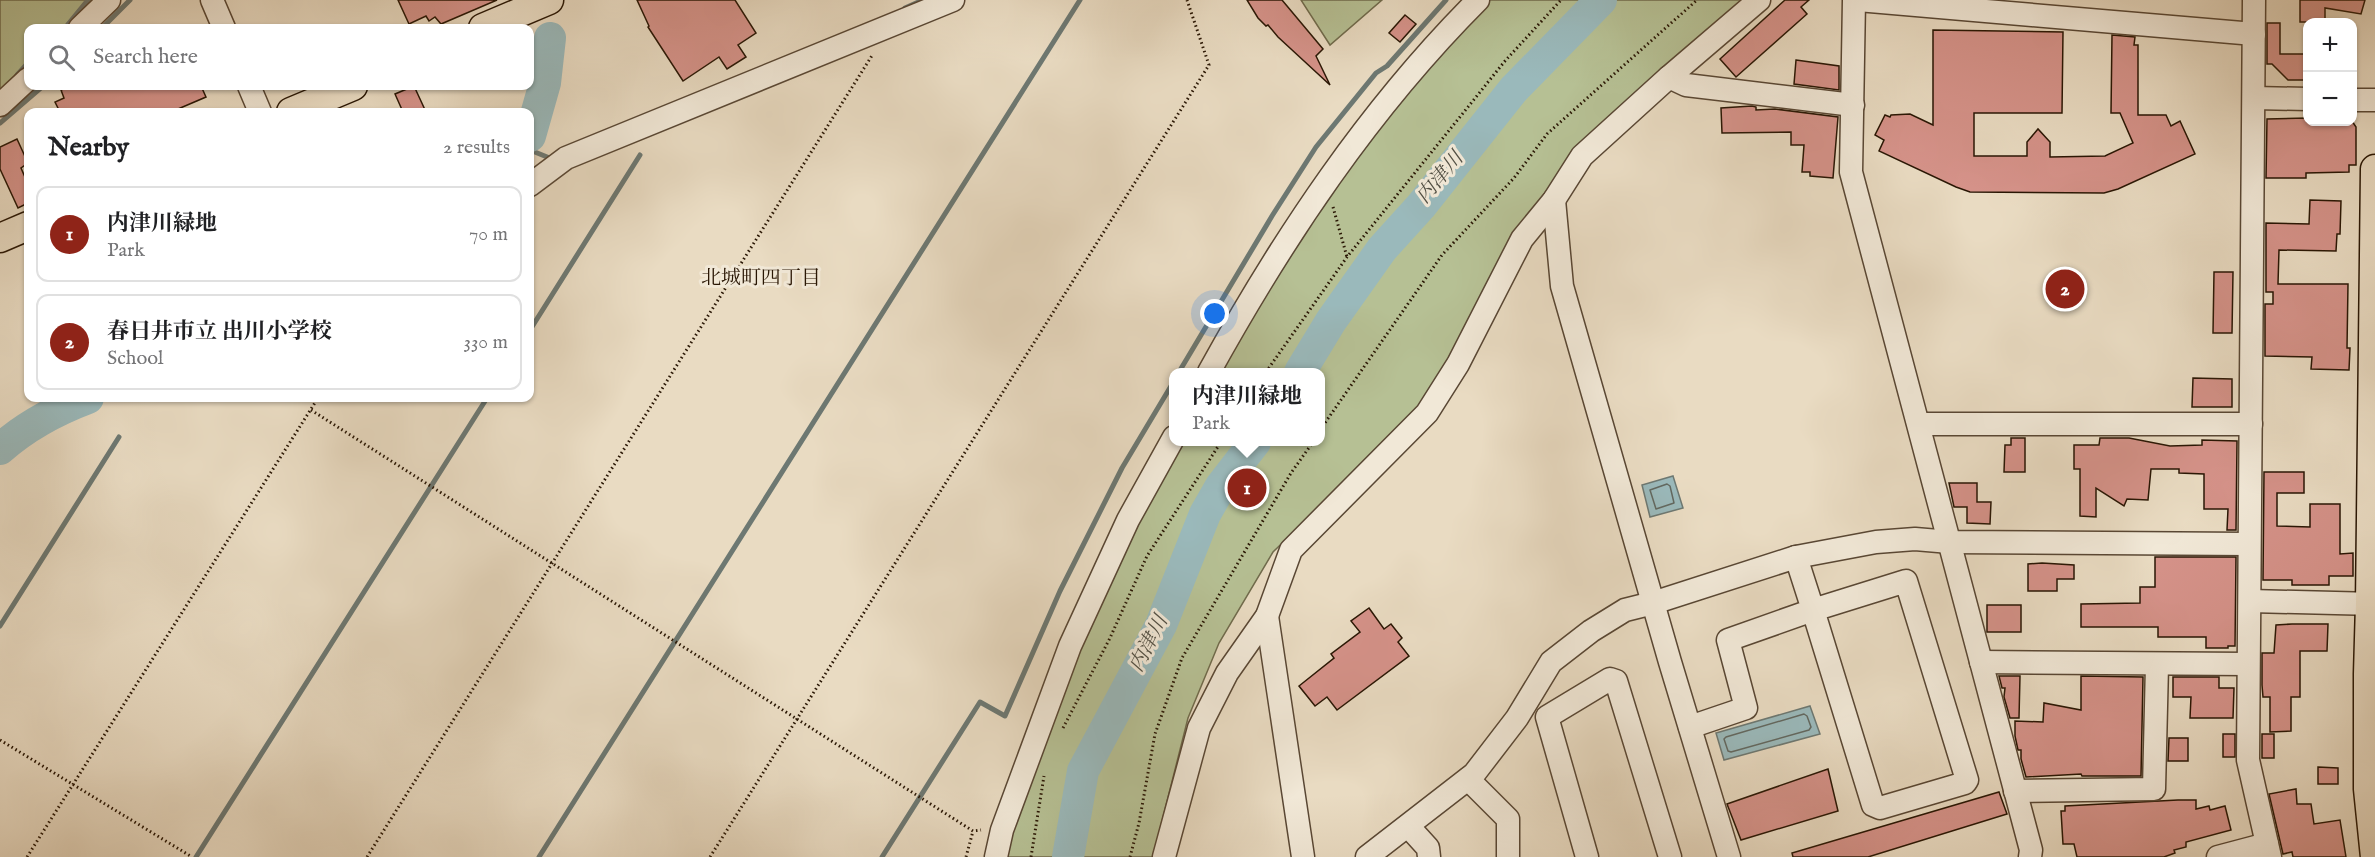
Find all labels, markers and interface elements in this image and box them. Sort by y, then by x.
map controls [2303,18,2357,126]
button: + [2303,18,2357,72]
search box [24,24,534,90]
icon: search [45,41,78,74]
text: Search here [93,43,198,71]
button: − [2303,72,2357,126]
text: Nearby [48,131,129,164]
text: 2 results [443,135,510,160]
water label: 内津川 [1411,145,1470,209]
text: 内津川緑地 [107,210,217,238]
text: 1 [66,222,73,247]
text: 70 m [469,222,508,247]
text: Park [107,238,145,263]
district label: 北城町四丁目 [701,266,821,291]
pin: 2 [2046,266,2084,312]
your location [1200,299,1229,328]
text: 春日井市立 出川小学校 [107,318,332,346]
text: 2 [65,330,74,355]
text: 330 m [463,330,508,355]
text: School [107,346,163,371]
popup [1169,368,1325,446]
text: 内津川緑地 [1192,383,1302,411]
text: Park [1192,411,1230,436]
pin: 1 [1228,466,1266,510]
water label: 内津川 [1124,610,1175,676]

